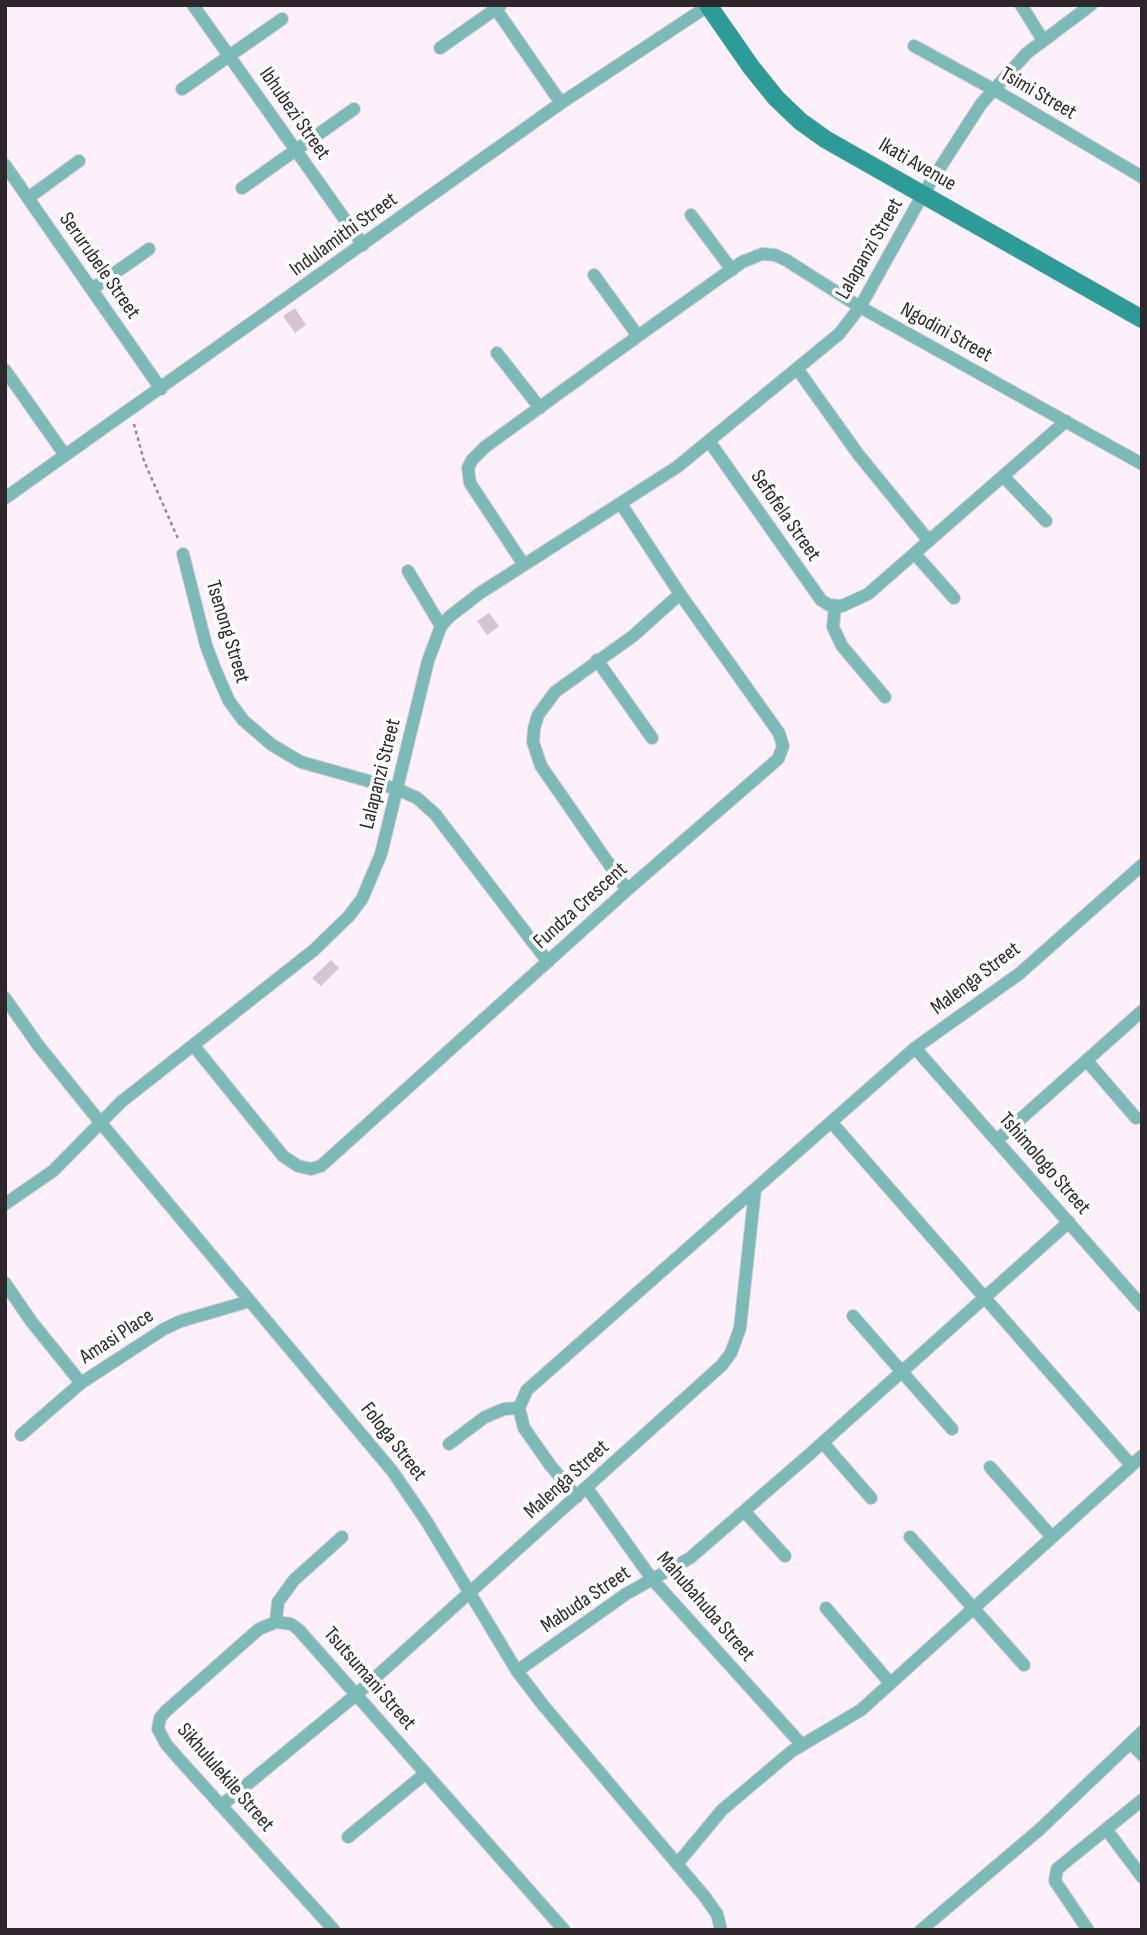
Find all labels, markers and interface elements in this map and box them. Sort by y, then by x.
street label: Tsimi Street [995,62,1081,126]
street label: Ibhubezi Street [253,63,335,165]
street label: Ikati Avenue [874,133,960,197]
street label: Indulamithi Street [285,187,403,283]
street label: Lalapanzi Street [831,194,909,304]
street label: Serurubele Street [53,208,145,324]
street label: Ngodini Street [896,298,996,368]
street label: Sefofela Street [744,466,826,566]
street label: Tsenong Street [199,578,255,686]
street label: Lalapanzi Street [355,716,407,832]
street label: Fundza Crescent [529,857,633,955]
street label: Malenga Street [926,937,1026,1021]
street label: Tshimologo Street [993,1108,1095,1220]
street label: Amasi Place [75,1304,159,1370]
street label: Fologa Street [355,1398,431,1486]
street label: Malenga Street [519,1435,615,1525]
street label: Mahubahuba Street [650,1547,760,1667]
street label: Mabuda Street [536,1561,636,1639]
street label: Tsutsumani Street [317,1622,421,1736]
street label: Sikhululekile Street [171,1719,279,1837]

